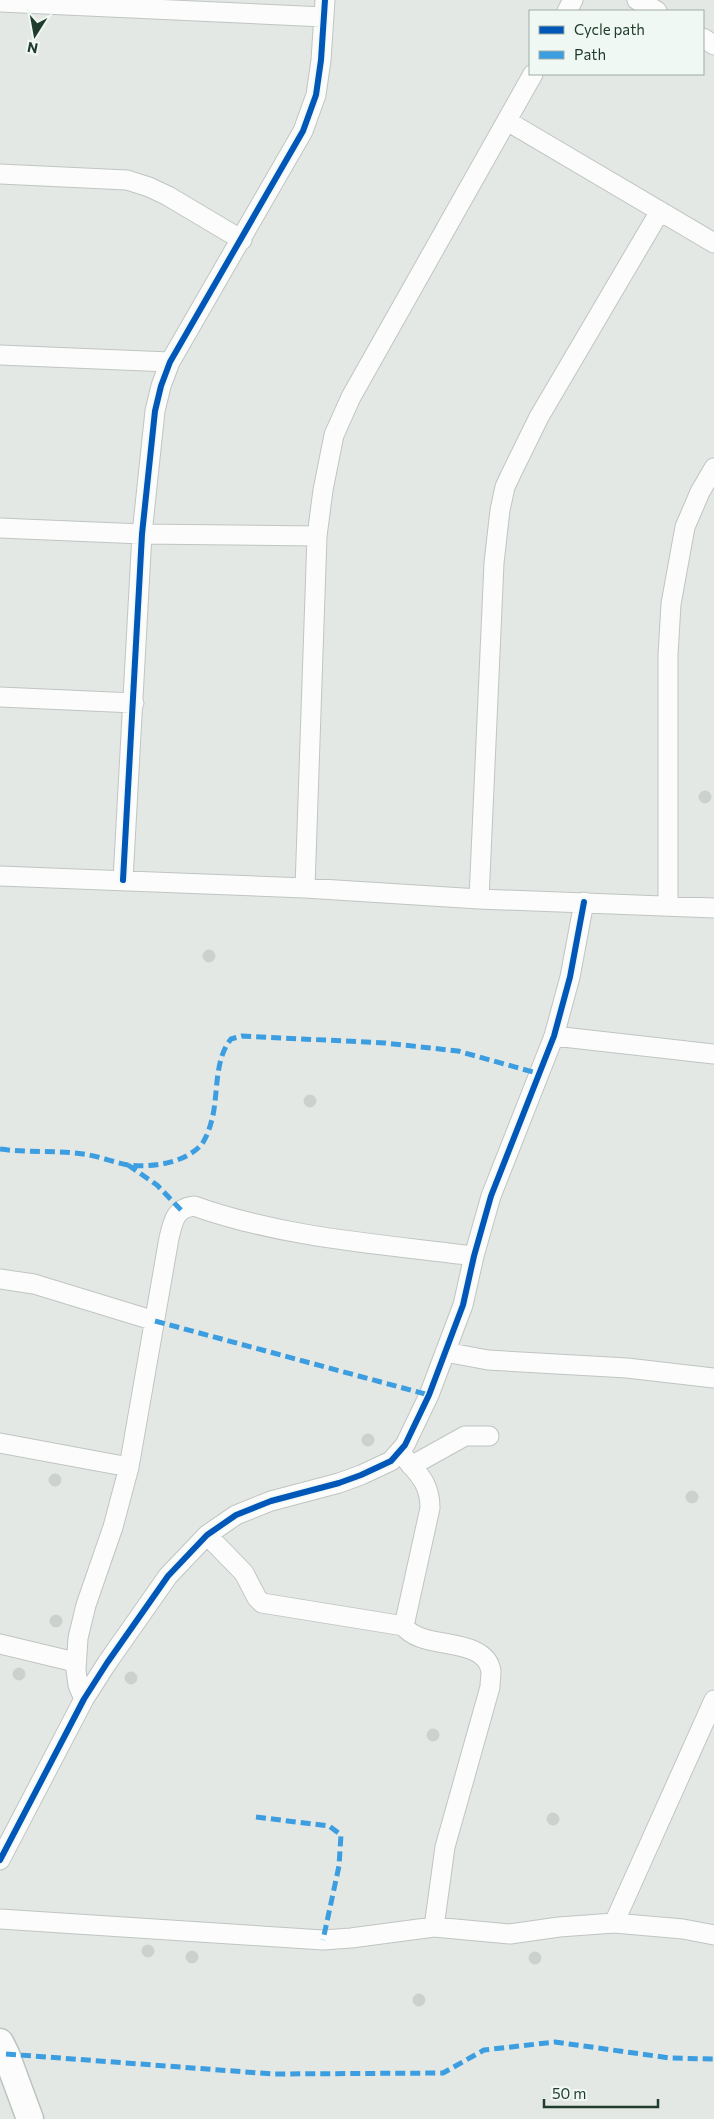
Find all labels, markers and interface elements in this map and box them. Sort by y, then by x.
north arrow [10,10,60,60]
legend [529,10,704,75]
text: Cycle path [574,20,645,38]
text: N [26,39,39,58]
text: Path [574,45,606,63]
scale bar [544,2076,658,2108]
text: 50 m [552,2084,586,2102]

